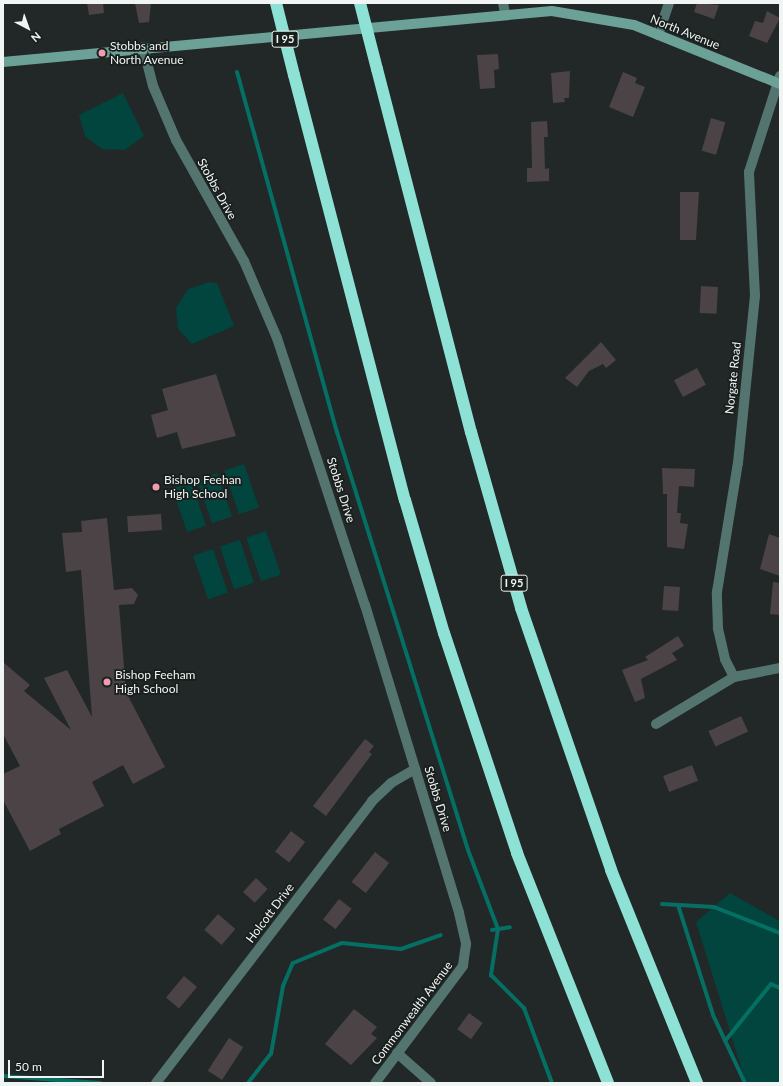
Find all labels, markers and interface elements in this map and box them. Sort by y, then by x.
north arrow [8,8,48,48]
street label: North Avenue [648,11,722,53]
text: N [29,30,44,45]
road number: I 95 [271,30,299,48]
place label: Stobbs and North Avenue [110,39,184,67]
marker: Stobbs and North Avenue [97,48,107,58]
street label: Stobbs Drive [194,156,240,222]
street label: Norgate Road [722,341,744,415]
street label: Stobbs Drive [324,456,358,524]
place label: Bishop Feehan High School [164,473,241,501]
marker: Bishop Feehan High School [151,482,161,492]
road number: I 95 [500,574,528,592]
place label: Bishop Feeham High School [115,668,195,696]
marker: Bishop Feeham High School [102,677,112,687]
street label: Stobbs Drive [421,765,455,833]
street label: Holcott Drive [243,880,297,946]
street label: Commonwealth Avenue [368,958,456,1068]
scale bar [10,1052,106,1078]
text: 50 m [15,1059,42,1074]

